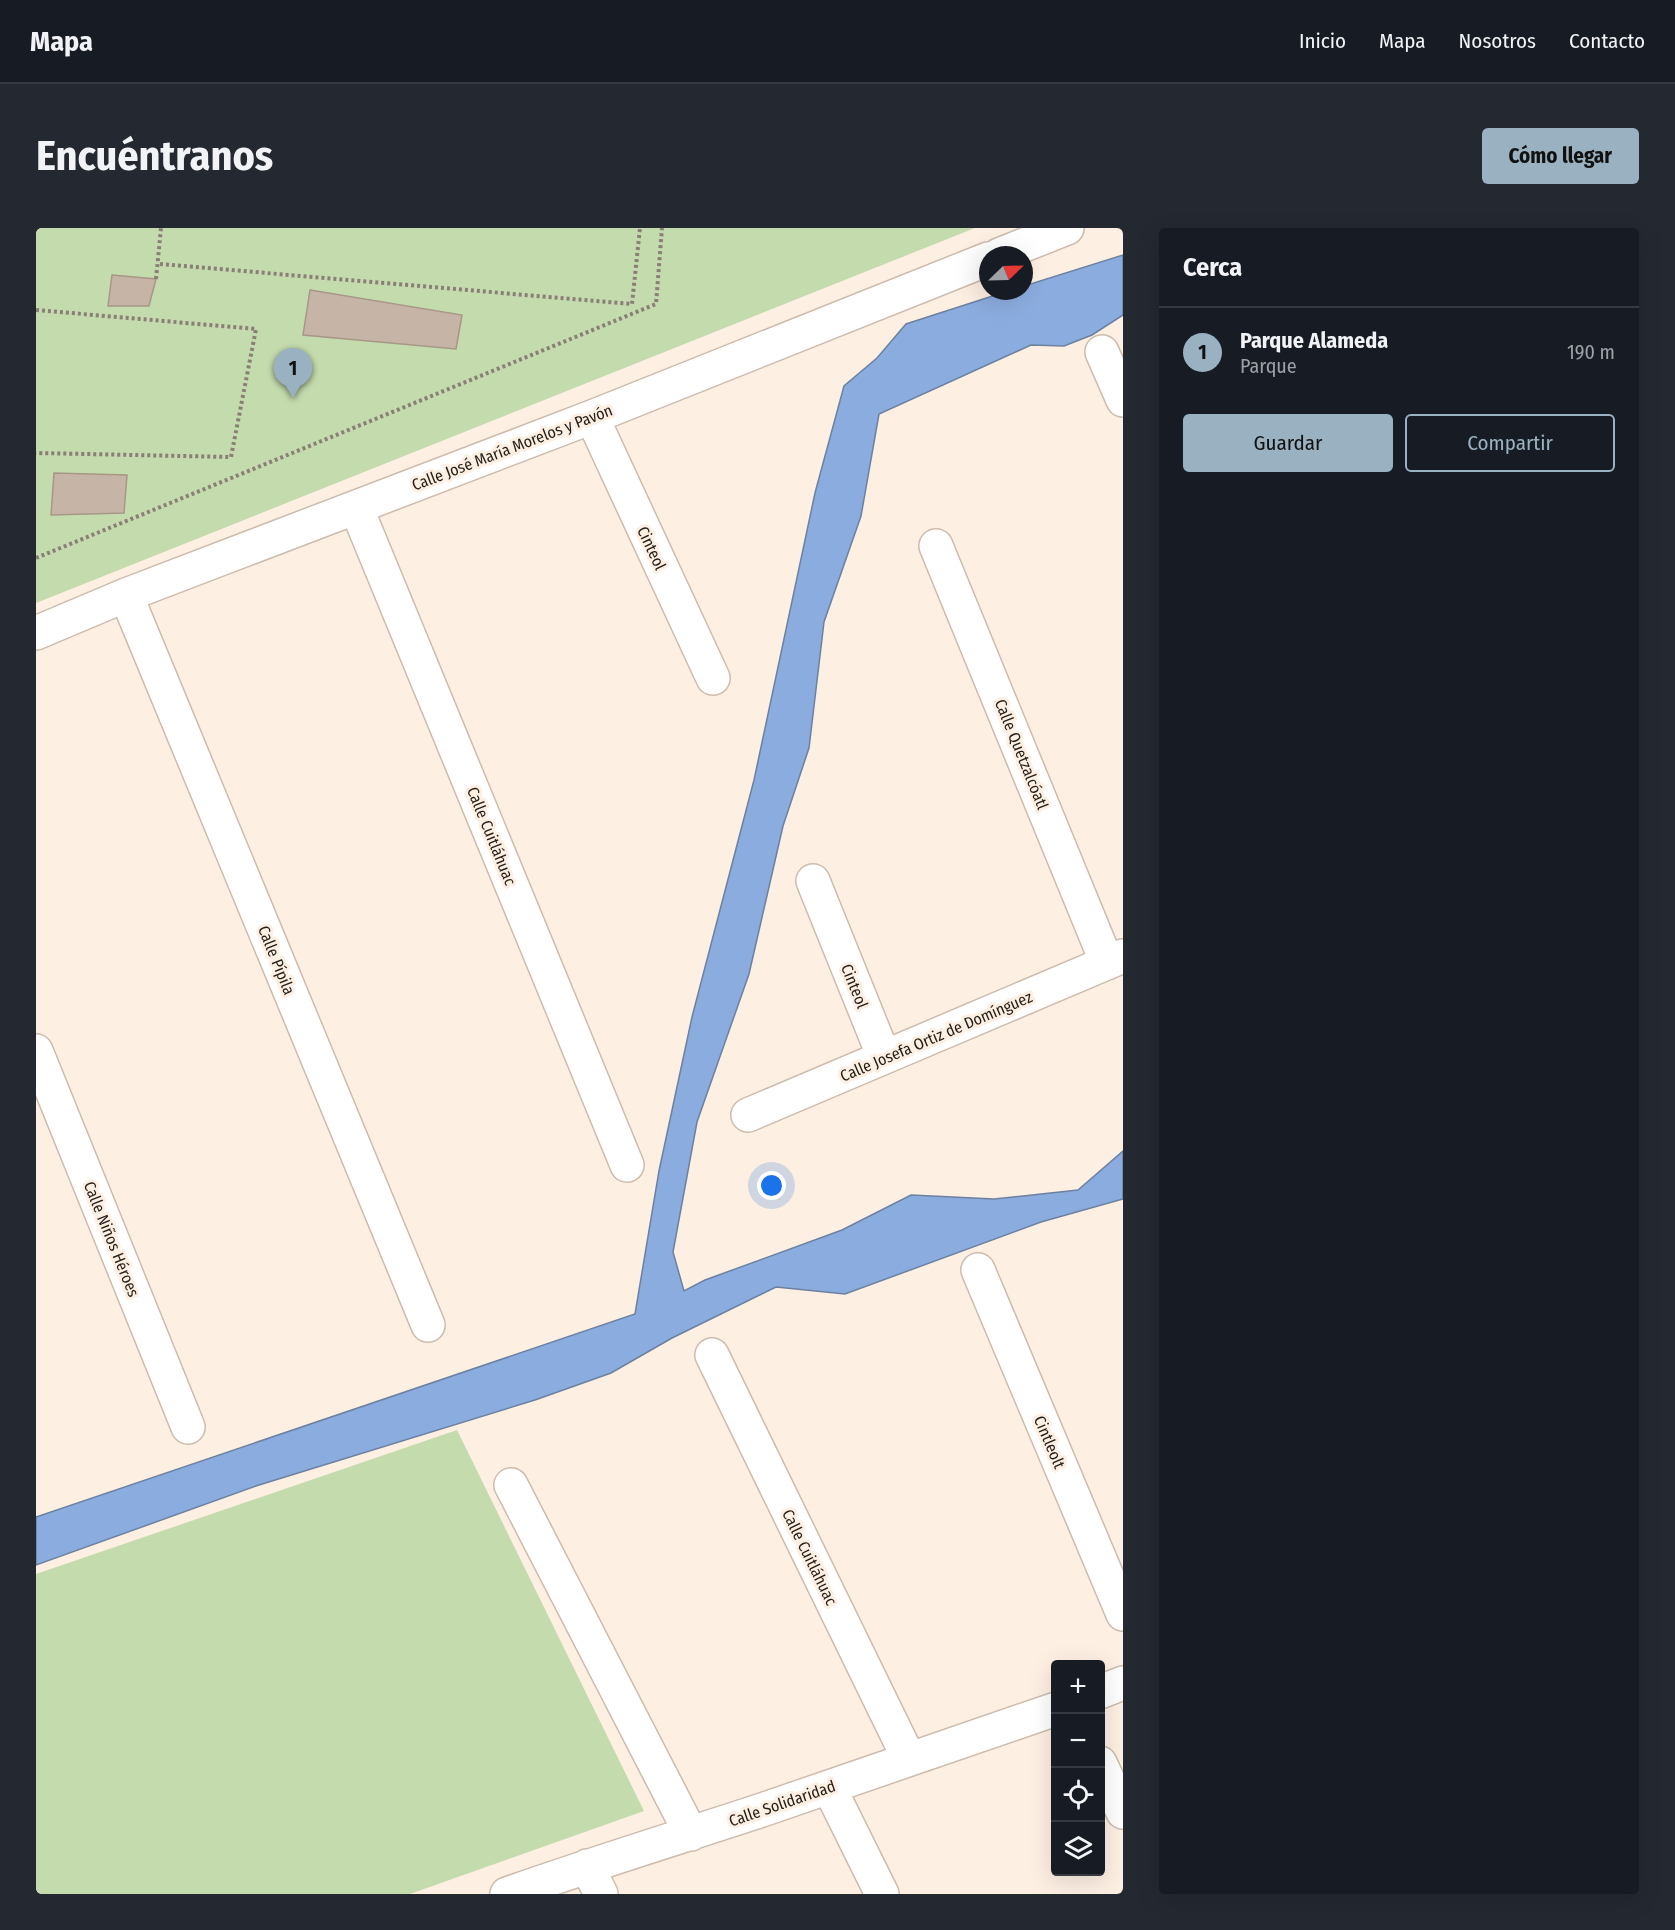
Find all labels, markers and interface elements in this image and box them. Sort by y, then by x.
text: Mapa [30,25,93,58]
text: Inicio [1299,28,1346,54]
text: Mapa [1379,28,1426,54]
text: Nosotros [1459,28,1536,54]
text: Contacto [1569,28,1645,54]
button: Cómo llegar [1482,128,1639,184]
text: Encuéntranos [36,131,273,181]
north arrow [979,246,1033,300]
text: Cerca [1183,252,1242,283]
text: Parque Alameda [1240,327,1388,354]
text: 1 [1198,340,1207,364]
text: 190 m [1567,340,1615,364]
pin: 1 [274,348,312,398]
text: Parque [1240,354,1297,378]
street label: Calle José María Morelos y Pavón [409,400,615,495]
button: Guardar [1183,414,1393,472]
button: Compartir [1405,414,1615,472]
street label: Cinteol [633,523,670,573]
street label: Calle Quetzalcóatl [991,696,1052,812]
street label: Calle Cuitláhuac [463,784,520,888]
street label: Calle Pípila [254,923,299,998]
street label: Cinteol [837,961,872,1011]
street label: Calle Josefa Ortiz de Domínguez [837,987,1035,1086]
your location [757,1171,786,1200]
street label: Calle Niños Héroes [80,1179,143,1300]
street label: Cintleolt [1030,1413,1069,1472]
street label: Calle Cuitláhuac [778,1506,841,1608]
map controls [1051,1660,1105,1876]
button: + [1051,1660,1105,1714]
button: − [1051,1714,1105,1768]
button: locate [1051,1768,1105,1822]
street label: Calle Solidaridad [726,1776,838,1831]
button: layers [1051,1822,1105,1876]

